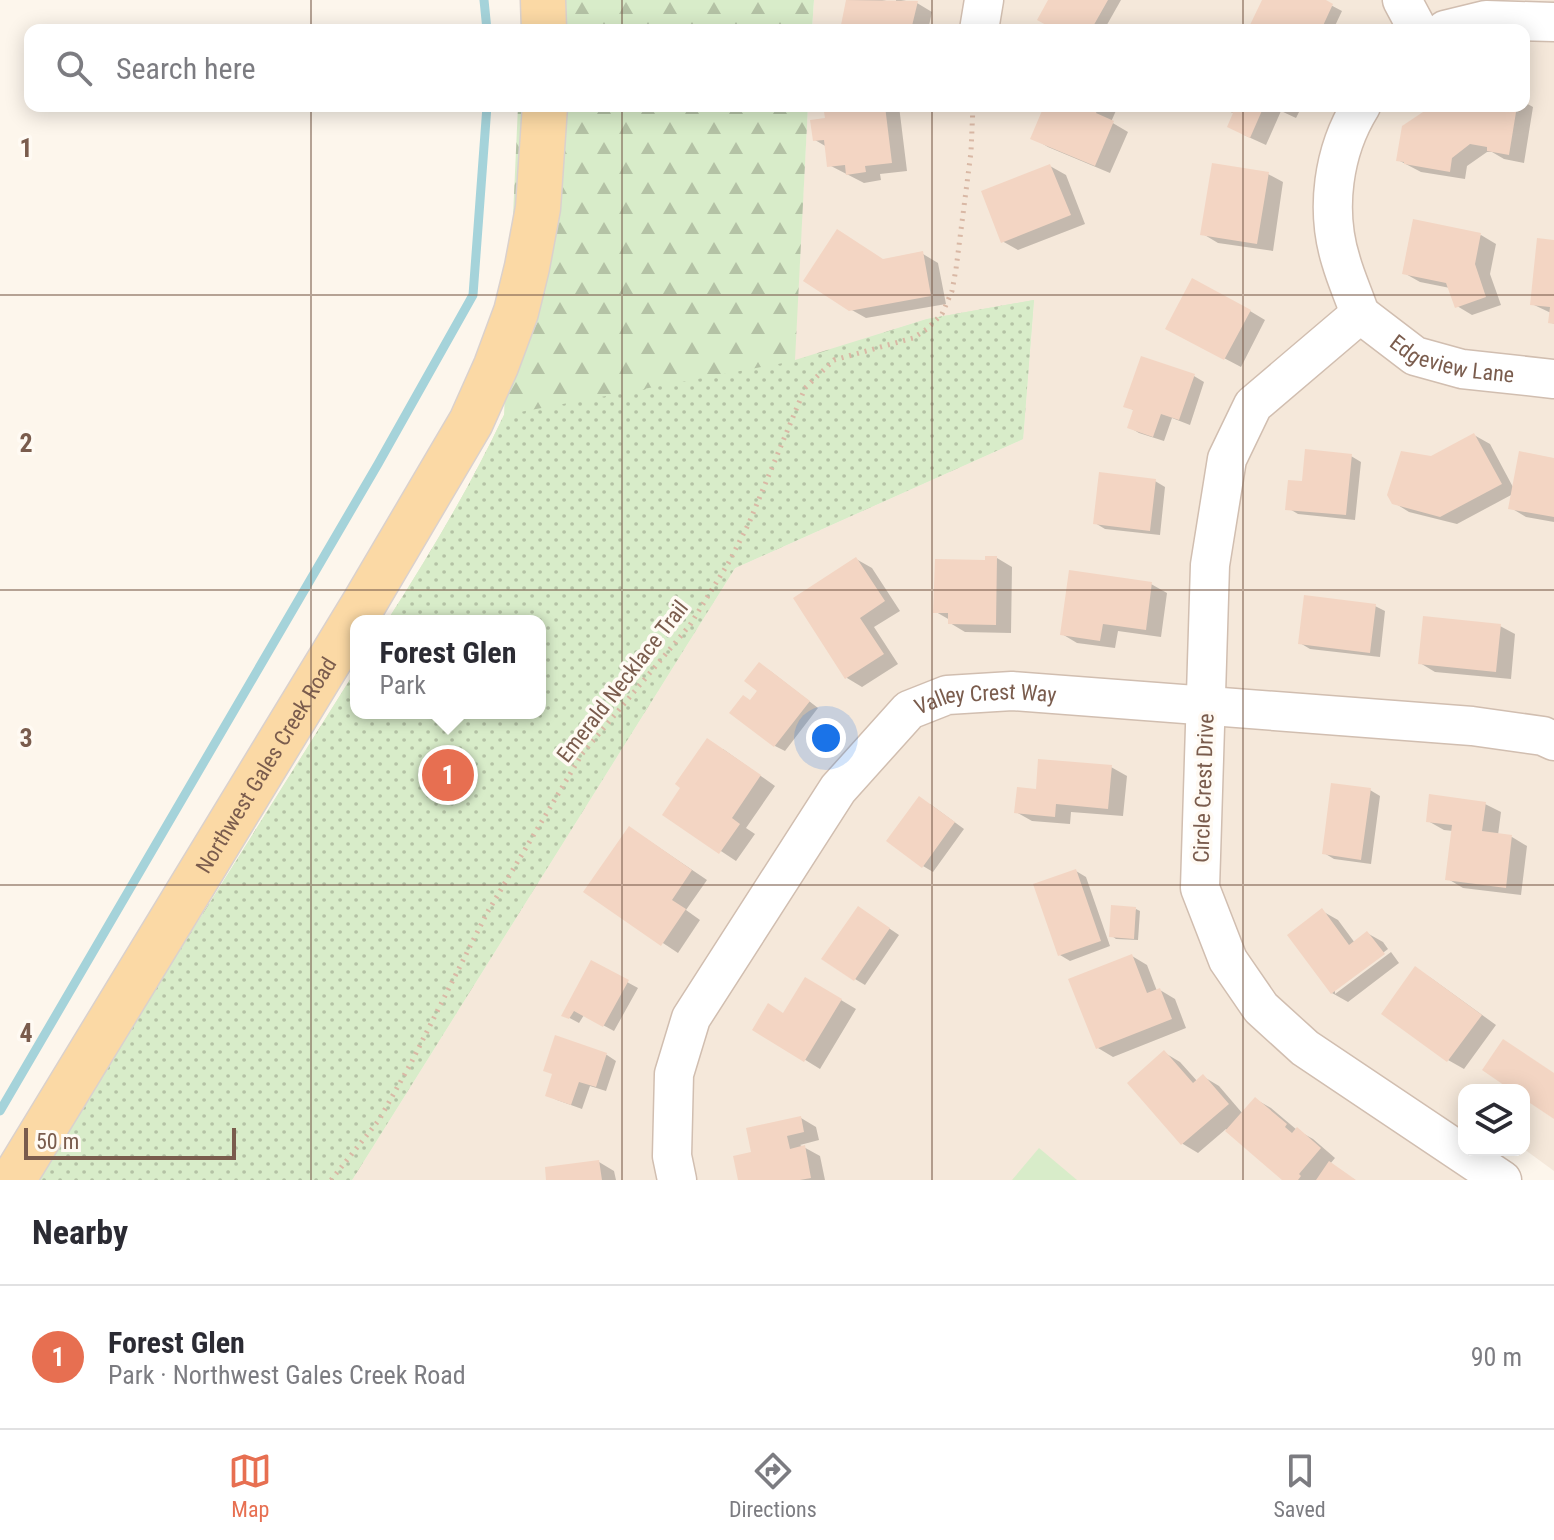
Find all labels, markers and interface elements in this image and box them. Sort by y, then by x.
search box [24,24,1530,112]
icon: search [52,46,96,90]
text: Search here [116,51,256,86]
text: 1 [19,133,33,163]
street label: Edgeview Lane [1385,330,1515,388]
text: 2 [19,428,33,458]
street label: Emerald Necklace Trail [552,596,693,767]
popup [350,615,546,719]
text: Forest Glen [380,635,516,670]
street label: Northwest Gales Creek Road [191,653,341,878]
text: Park [380,670,426,700]
street label: Valley Crest Way [911,679,1057,720]
street label: Circle Crest Drive [1188,713,1219,863]
your location [806,718,846,758]
text: 3 [19,723,33,753]
pin: 1 [422,745,474,805]
text: 4 [19,1018,33,1048]
map controls [1458,1084,1530,1156]
button: layers [1458,1084,1530,1156]
scale bar [24,1124,236,1160]
text: 50 m [36,1129,79,1154]
text: Nearby [32,1212,128,1252]
text: Forest Glen [108,1325,245,1360]
text: 1 [51,1342,65,1372]
text: 90 m [1471,1342,1522,1372]
text: Park · Northwest Gales Creek Road [108,1360,466,1390]
tab: Map [228,1449,272,1522]
tab: Directions [729,1449,817,1522]
tab: Saved [1273,1449,1326,1522]

